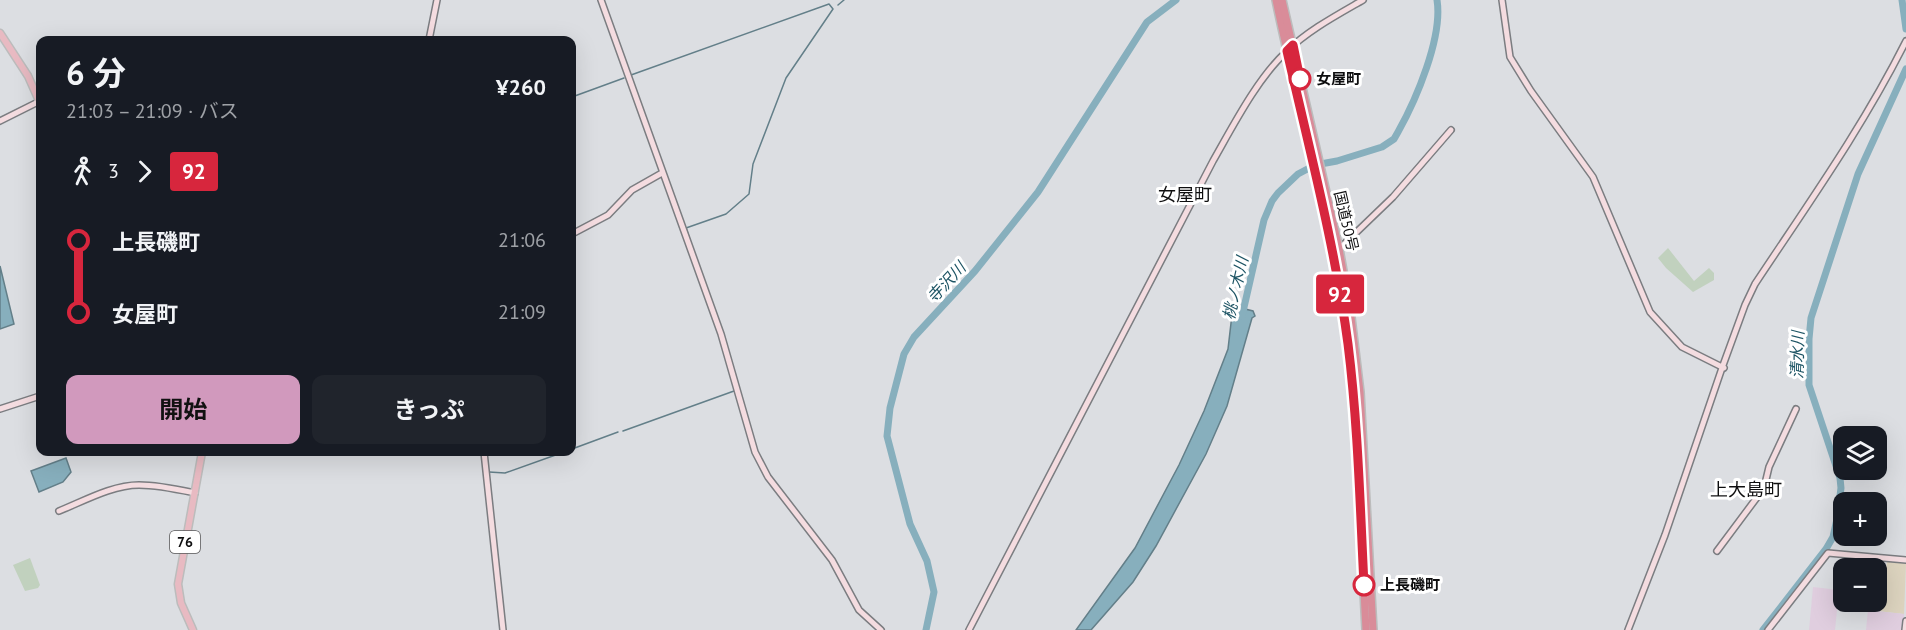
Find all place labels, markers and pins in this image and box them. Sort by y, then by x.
marker: 女屋町 [1289,68,1311,90]
place label: 女屋町 [1316,69,1361,88]
marker: 上長磯町 [1353,574,1375,596]
place label: 上長磯町 [1380,575,1440,594]

